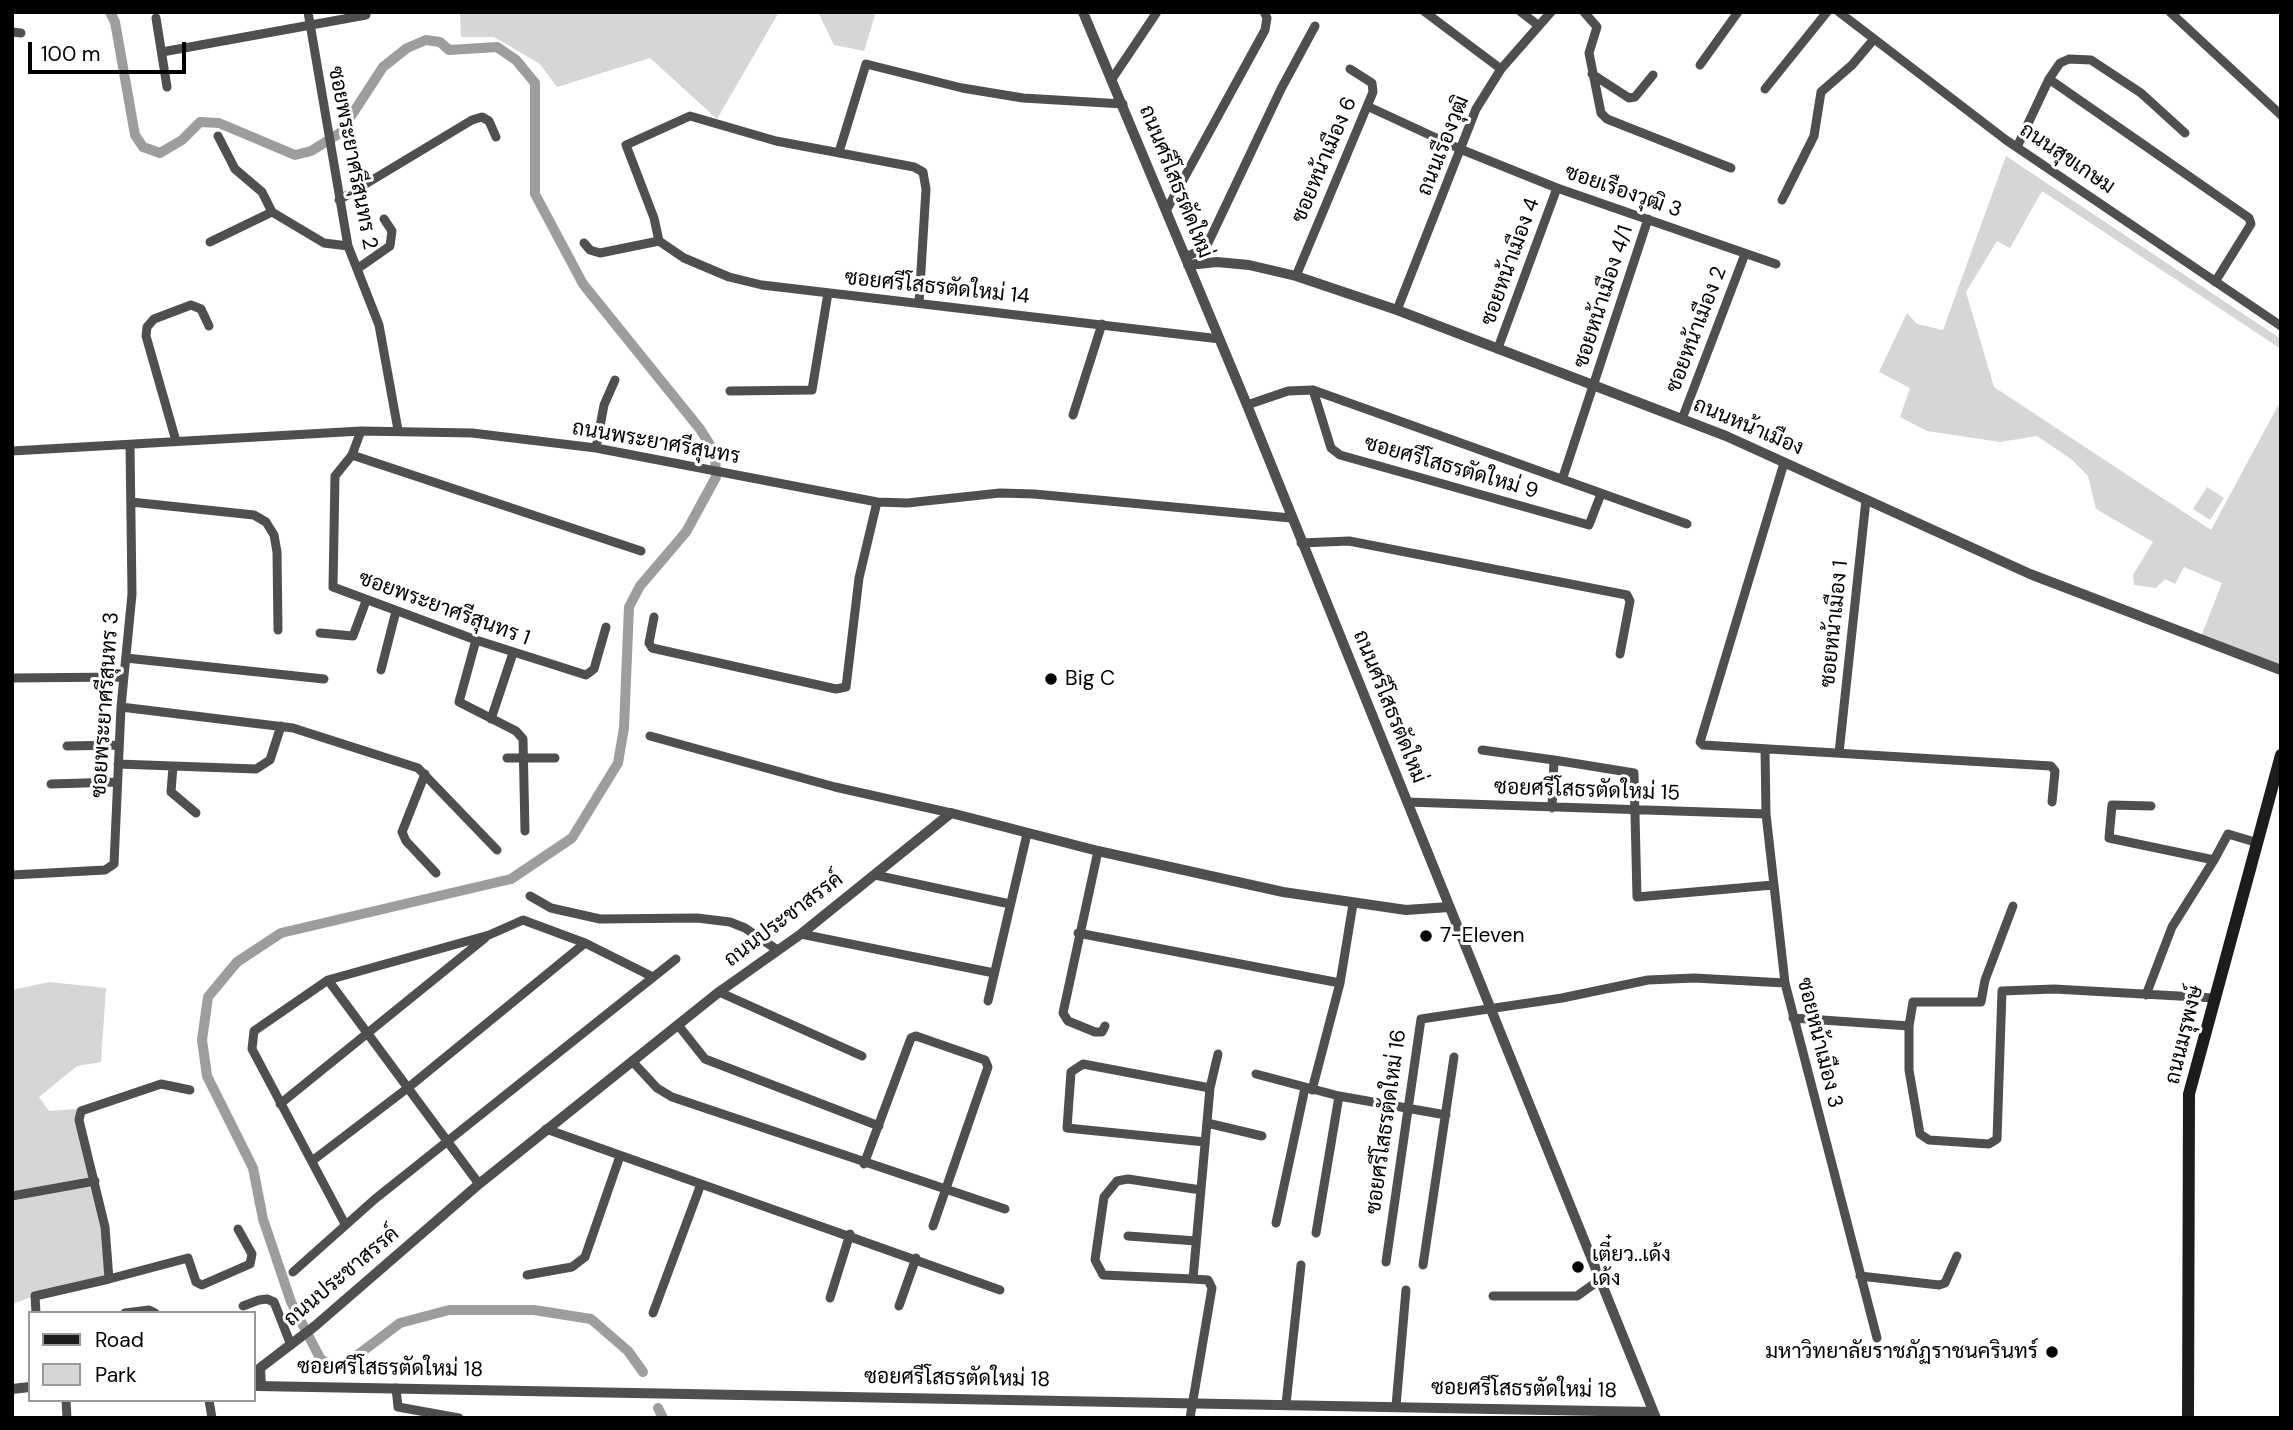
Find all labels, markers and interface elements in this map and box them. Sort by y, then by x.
scale bar [32,28,189,72]
text: 100 m [41,40,101,68]
street label: ซอยพระยาศรีสุนทร 2 [322,64,382,252]
street label: ถนนเรืองวุฒิ [1413,92,1475,200]
street label: ซอยหน้าเมือง 6 [1287,93,1363,227]
street label: ถนนศรีโสธรตัดใหม่ [1133,102,1217,262]
street label: ถนนสุขเกษม [2015,118,2119,200]
street label: ซอยเรืองวุฒิ 3 [1561,160,1685,224]
street label: ซอยหน้าเมือง 4 [1476,195,1546,329]
street label: ซอยหน้าเมือง 4/1 [1569,222,1639,372]
street label: ซอยหน้าเมือง 2 [1661,263,1733,397]
street label: ซอยศรีโสธรตัดใหม่ 14 [843,266,1031,310]
street label: ถนนหน้าเมือง [1689,393,1807,461]
street label: ถนนพระยาศรีสุนทร [570,416,742,470]
street label: ซอยศรีโสธรตัดใหม่ 9 [1361,431,1541,505]
street label: ซอยหน้าเมือง 1 [1816,559,1854,689]
street label: ซอยพระยาศรีสุนทร 1 [355,566,533,652]
street label: ซอยพระยาศรีสุนทร 3 [87,611,125,799]
street label: ถนนศรีโสธรตัดใหม่ [1347,627,1431,787]
place label: Big C [1065,666,1115,692]
marker: Big C [1043,671,1059,687]
street label: ซอยศรีโสธรตัดใหม่ 15 [1494,775,1680,807]
street label: ถนนประชาสรรค์ [720,867,848,973]
place label: 7-Eleven [1440,923,1524,949]
marker: 7-Eleven [1418,928,1434,944]
street label: ซอยหน้าเมือง 3 [1791,975,1847,1111]
street label: ถนนมรุพงษ์ [2161,983,2209,1087]
street label: ซอยศรีโสธรตัดใหม่ 16 [1362,1028,1412,1216]
street label: ถนนประชาสรรค์ [279,1222,405,1332]
place label: เตี๋ยว..เด้ง เด้ง [1592,1242,1671,1292]
marker: เตี๋ยว..เด้ง เด้ง [1570,1259,1586,1275]
legend [28,1311,256,1402]
text: Road [95,1326,144,1354]
place label: มหาวิทยาลัยราชภัฏราชนครินทร์ [1765,1339,2038,1365]
marker: มหาวิทยาลัยราชภัฏราชนครินทร์ [2044,1344,2060,1360]
street label: ซอยศรีโสธรตัดใหม่ 18 [297,1355,483,1383]
text: Park [95,1361,136,1389]
street label: ซอยศรีโสธรตัดใหม่ 18 [864,1365,1050,1393]
street label: ซอยศรีโสธรตัดใหม่ 18 [1431,1376,1617,1404]

